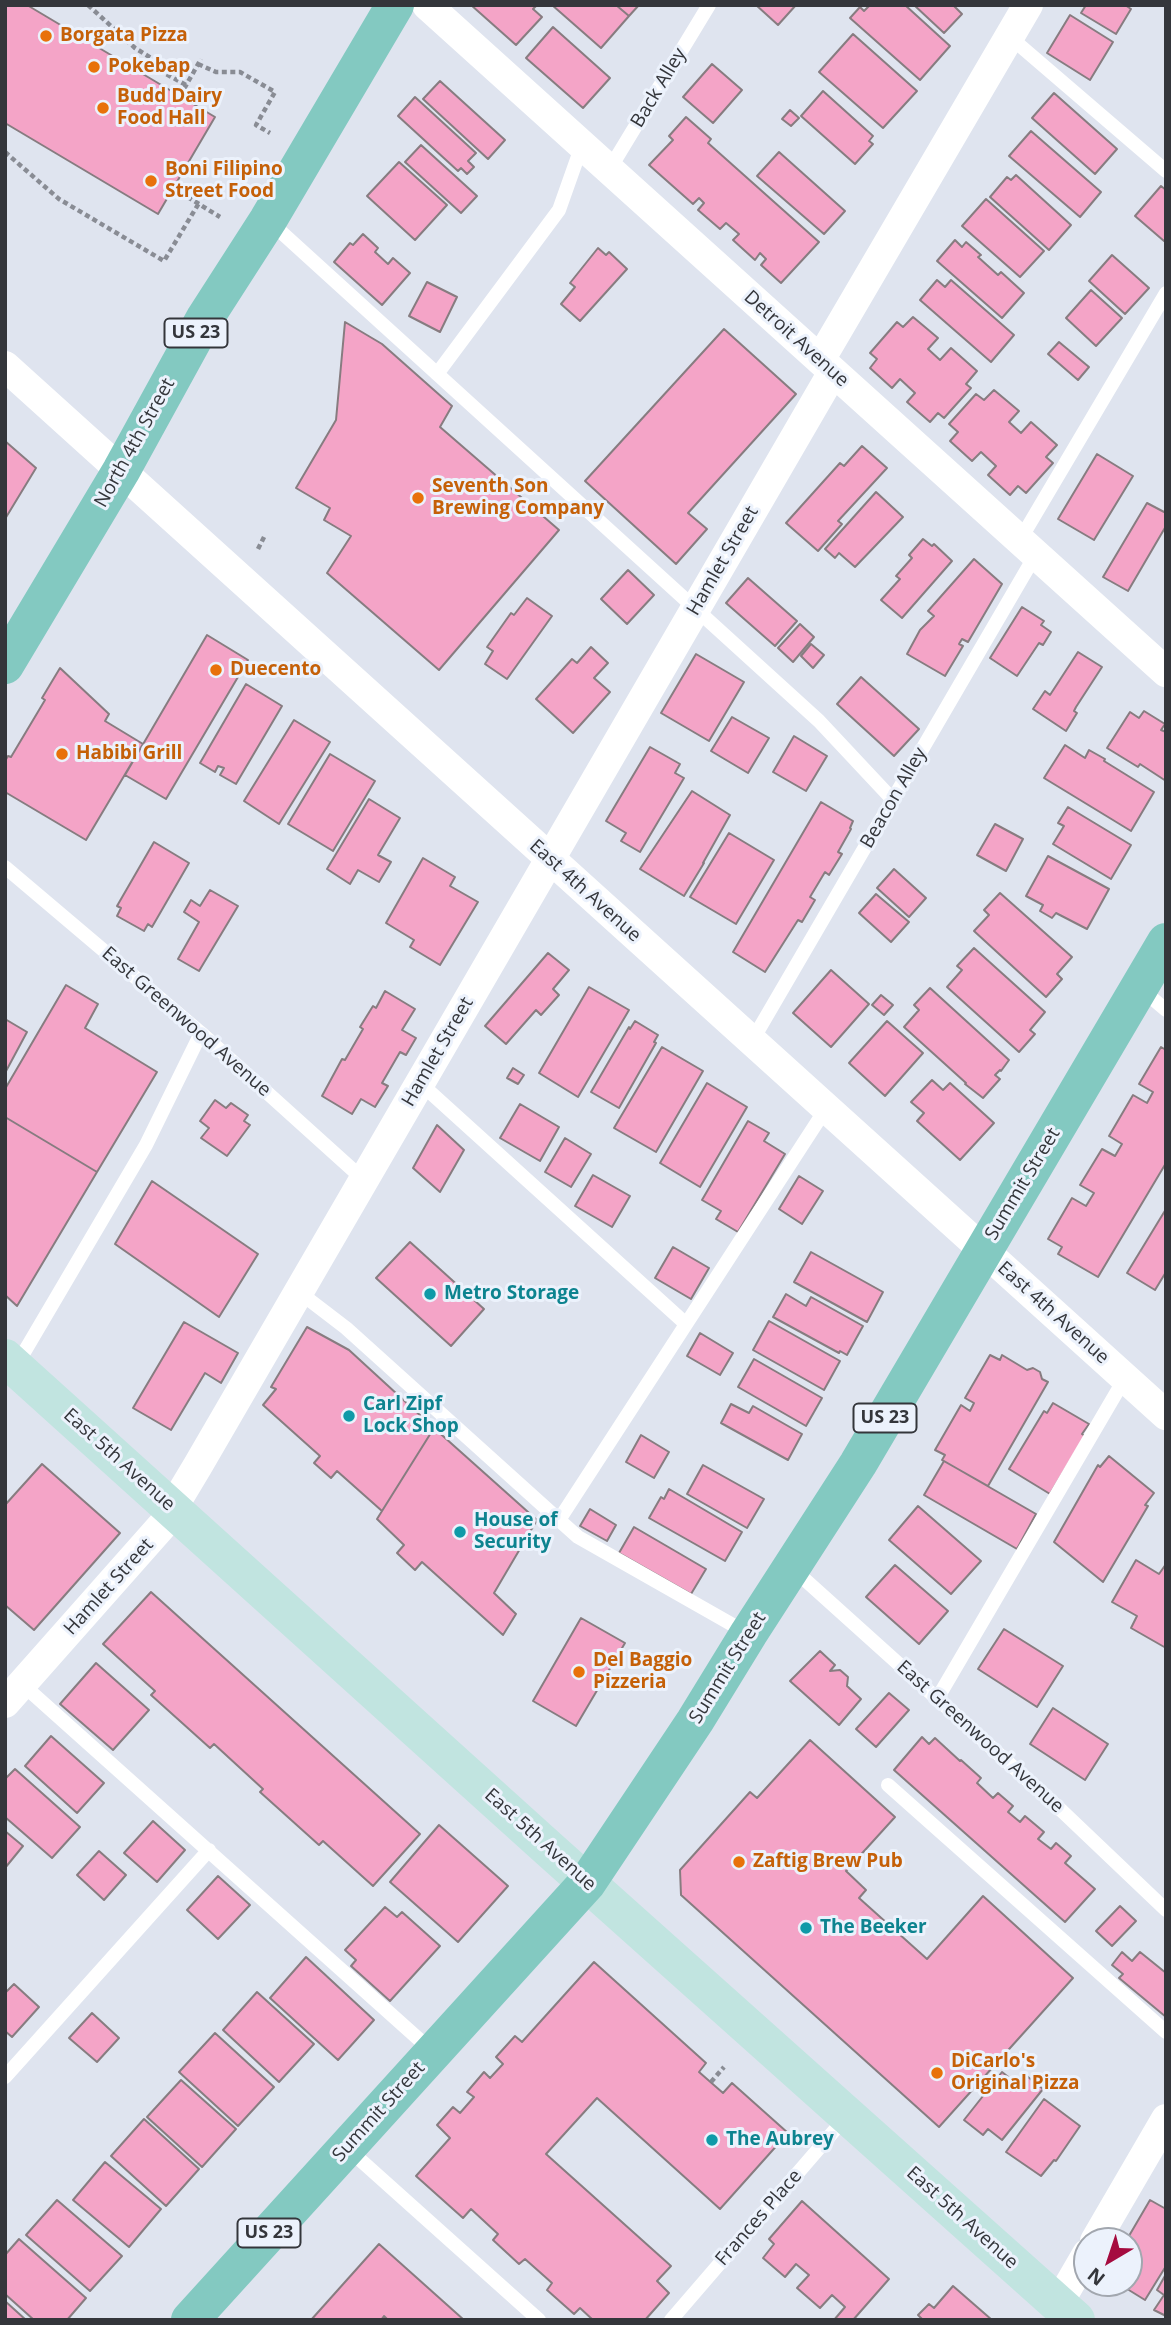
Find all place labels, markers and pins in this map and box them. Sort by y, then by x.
place label: Borgata Pizza [60,25,188,47]
marker: Borgata Pizza [38,28,54,44]
place label: Pokebap [108,56,190,78]
marker: Pokebap [86,59,102,75]
place label: Budd Dairy Food Hall [117,86,222,130]
marker: Budd Dairy Food Hall [95,100,111,116]
place label: Boni Filipino Street Food [165,159,283,203]
marker: Boni Filipino Street Food [143,173,159,189]
place label: Seventh Son Brewing Company [432,476,604,520]
marker: Seventh Son Brewing Company [410,490,426,506]
place label: Duecento [230,659,321,681]
marker: Duecento [208,662,224,678]
place label: Habibi Grill [76,743,182,765]
marker: Habibi Grill [54,746,70,762]
place label: Metro Storage [444,1283,579,1305]
marker: Metro Storage [422,1286,438,1302]
place label: Carl Zipf Lock Shop [363,1394,459,1438]
marker: Carl Zipf Lock Shop [341,1408,357,1424]
place label: House of Security [474,1510,558,1554]
marker: House of Security [452,1524,468,1540]
place label: Del Baggio Pizzeria [593,1650,692,1694]
marker: Del Baggio Pizzeria [571,1664,587,1680]
place label: Zaftig Brew Pub [753,1851,903,1873]
marker: Zaftig Brew Pub [731,1854,747,1870]
place label: The Beeker [820,1917,927,1939]
marker: The Beeker [798,1920,814,1936]
place label: DiCarlo's Original Pizza [951,2051,1080,2095]
marker: DiCarlo's Original Pizza [929,2065,945,2081]
place label: The Aubrey [726,2129,834,2151]
marker: The Aubrey [704,2132,720,2148]

